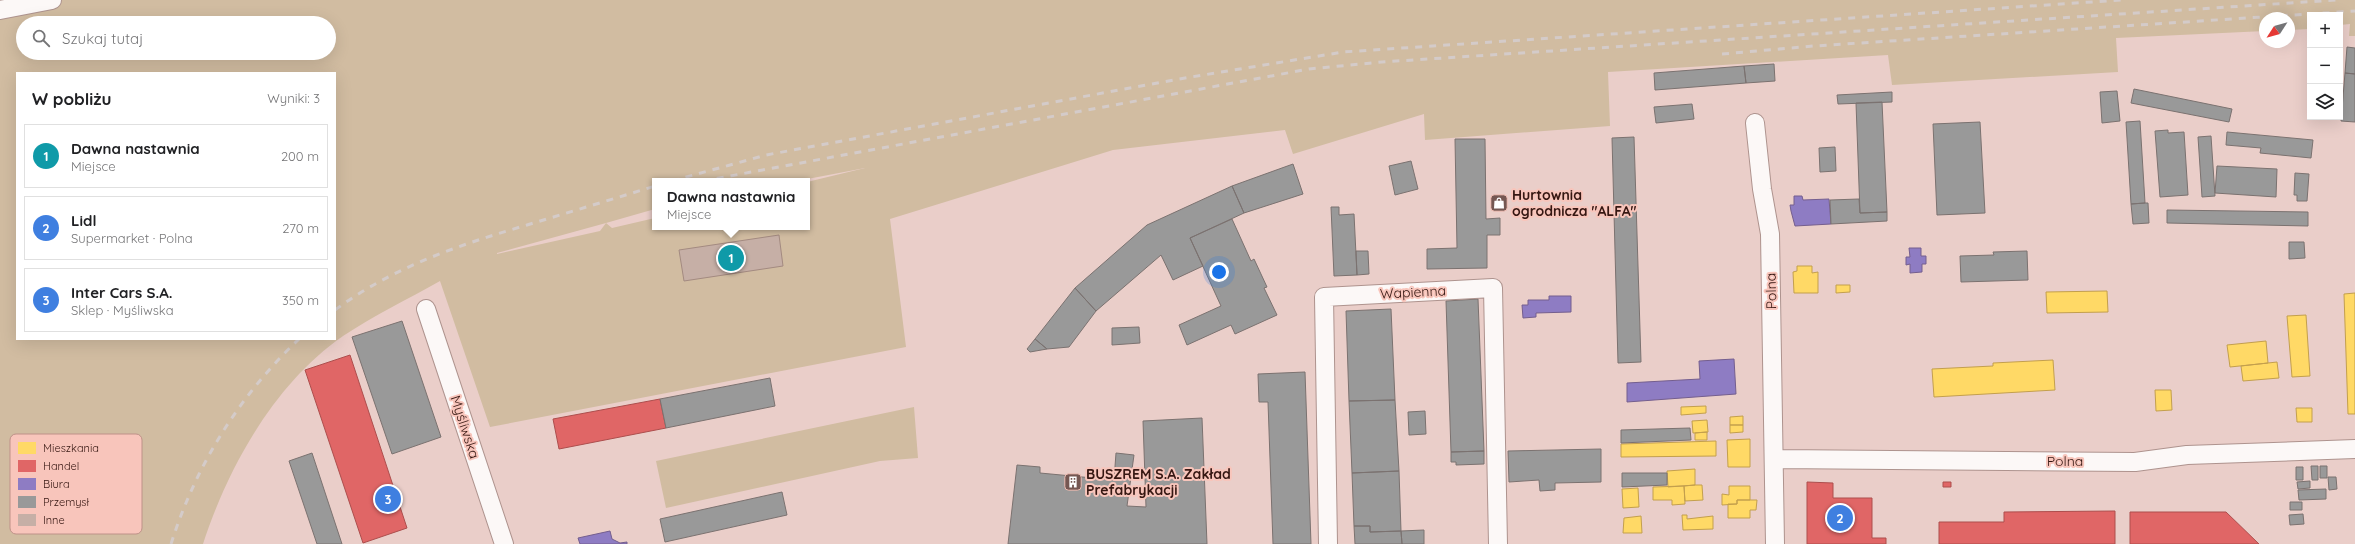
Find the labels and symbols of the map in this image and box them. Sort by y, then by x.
north arrow [2259,12,2295,48]
place label: Hurtownia ogrodnicza "ALFA" [1512,186,1637,220]
shop icon: Hurtownia ogrodnicza "ALFA" [1489,193,1509,213]
pin: 1 [718,243,744,273]
your location [1209,262,1229,282]
street label: Polna [1762,273,1780,309]
street label: Wapienna [1380,281,1446,303]
street label: Myśliwska [446,393,484,461]
legend [10,434,142,534]
text: Mieszkania [43,441,99,455]
street label: Polna [2047,452,2083,470]
text: Handel [43,459,79,473]
place label: BUSZREM S.A. Zakład Prefabrykacji [1086,465,1231,499]
building icon: BUSZREM S.A. Zakład Prefabrykacji [1063,472,1083,492]
text: Biura [43,477,70,491]
pin: 3 [375,484,401,514]
text: Przemysł [43,495,89,509]
pin: 2 [1827,503,1853,533]
text: Inne [43,513,65,527]

